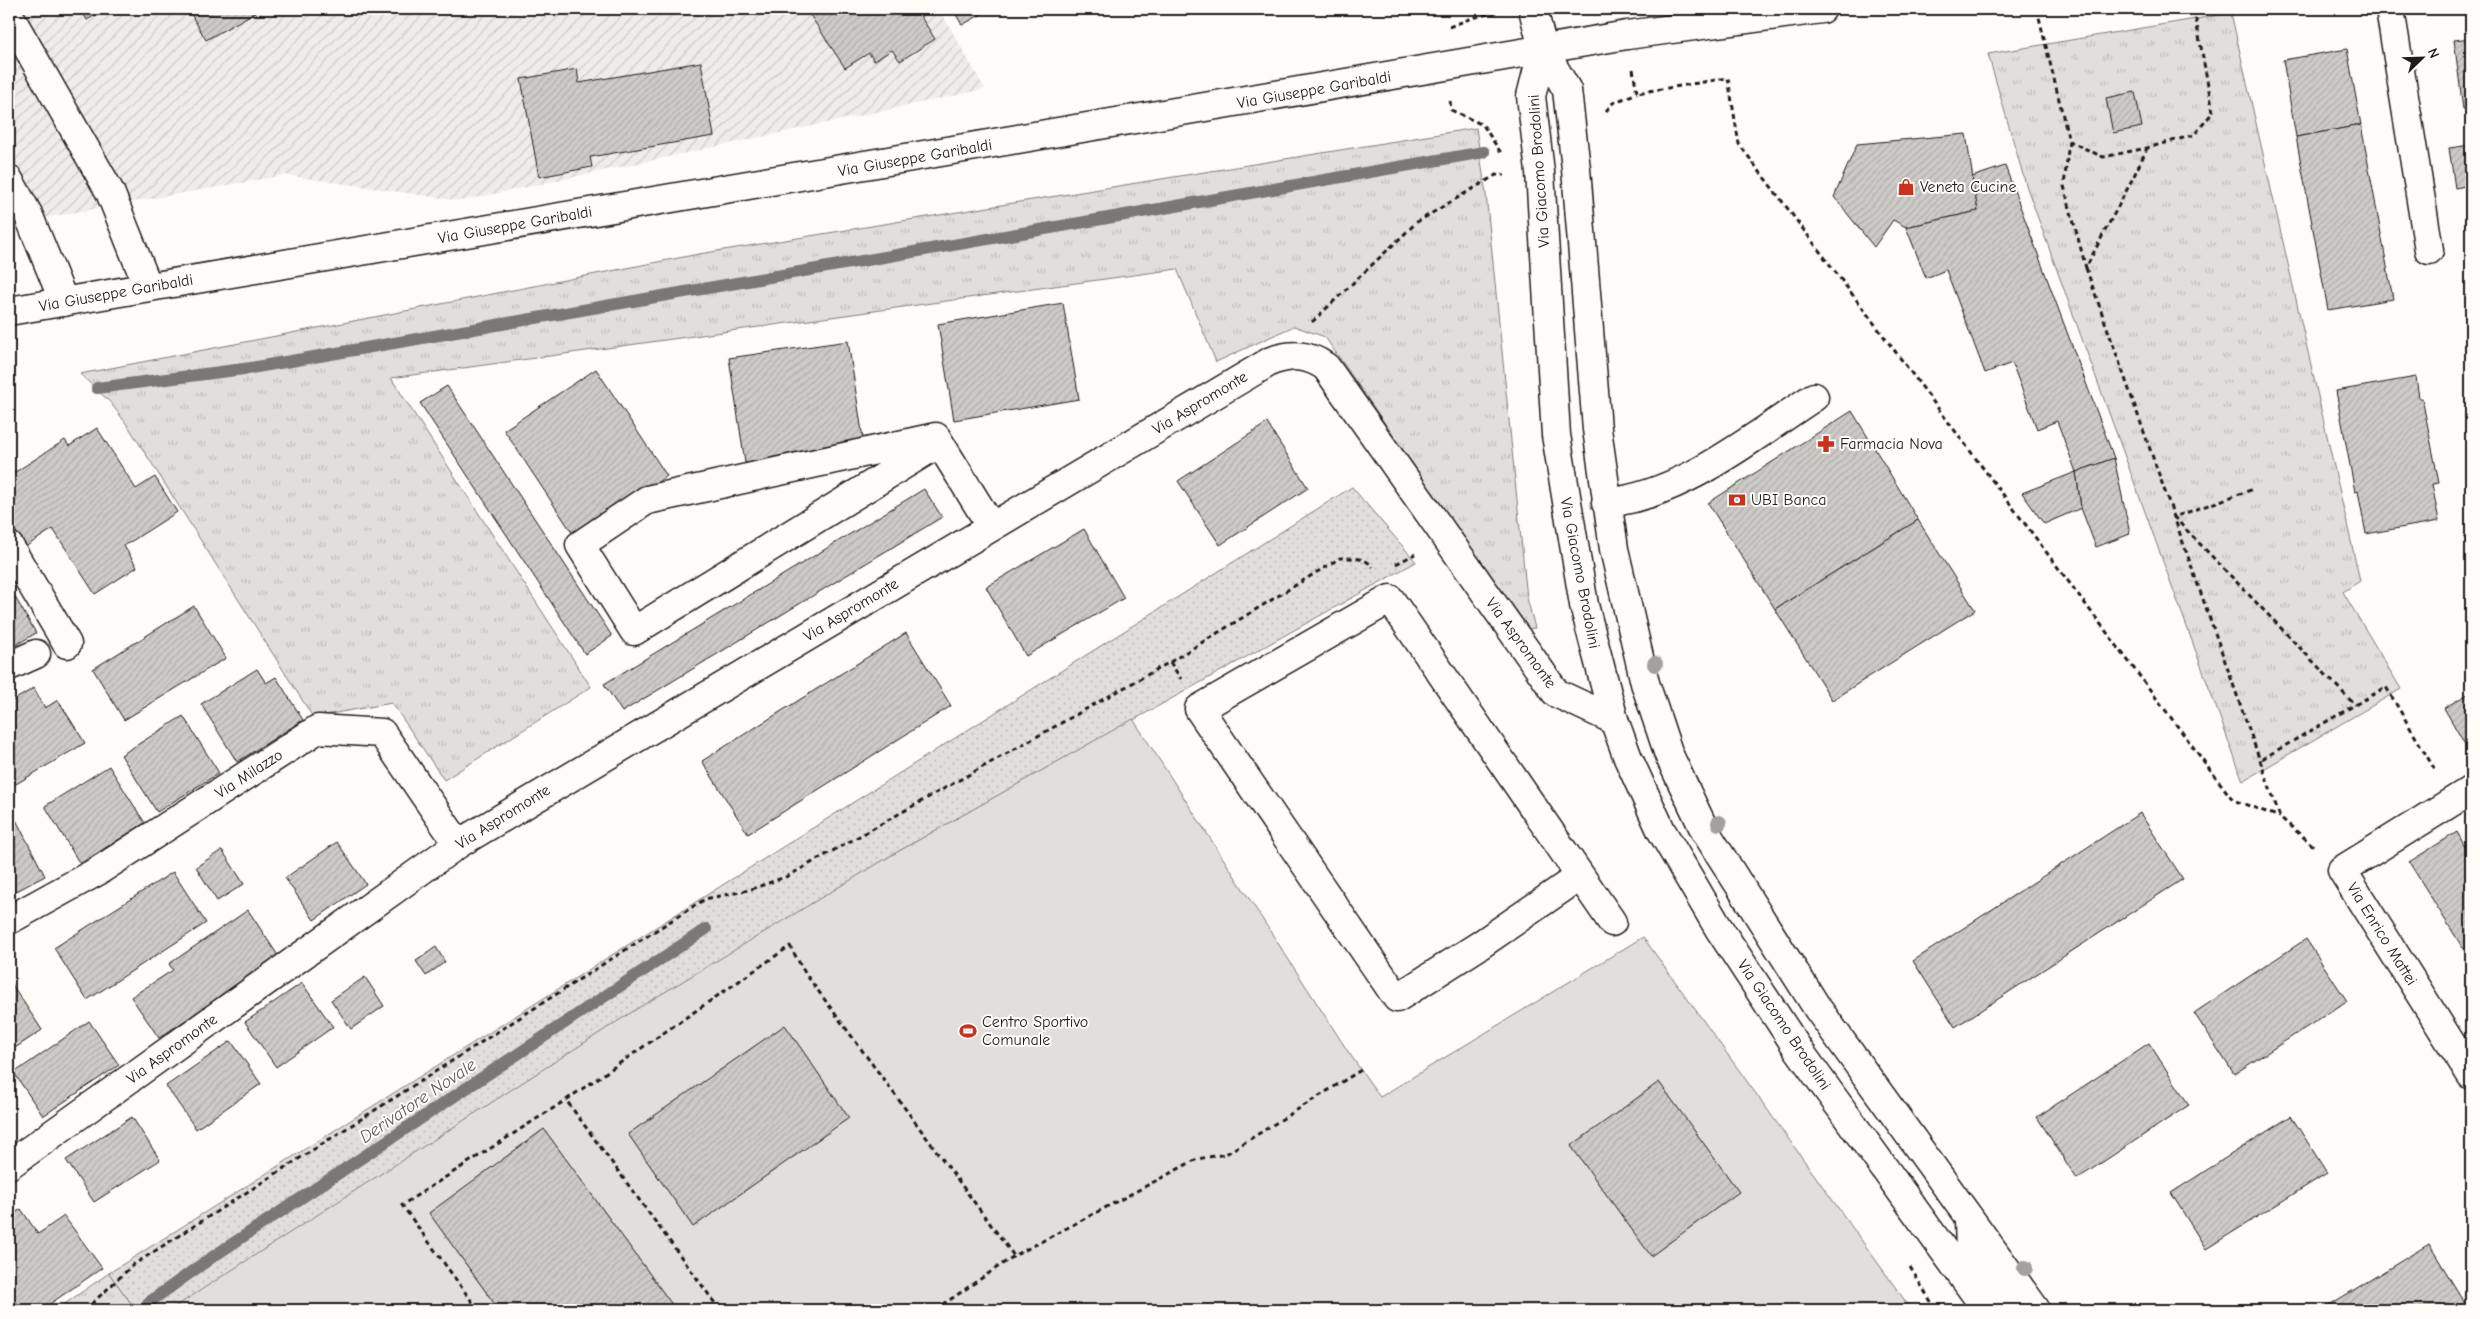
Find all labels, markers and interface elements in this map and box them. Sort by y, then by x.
north arrow [2398,32,2448,82]
text: N [2424,46,2443,61]
street label: Via Giuseppe Garibaldi [1236,68,1392,112]
street label: Via Giacomo Brodolini [1525,94,1553,248]
street label: Via Giuseppe Garibaldi [837,136,993,180]
shop icon: Veneta Cucine [1896,177,1916,197]
place label: Veneta Cucine [1920,178,2016,196]
street label: Via Giuseppe Garibaldi [437,203,593,247]
street label: Via Giuseppe Garibaldi [38,271,194,315]
street label: Via Aspromonte [1149,368,1251,438]
pharmacy icon: Farmacia Nova [1816,434,1836,454]
place label: Farmacia Nova [1840,435,1943,453]
bank icon: UBI Banca [1727,490,1747,510]
place label: UBI Banca [1751,491,1827,509]
street label: Via Giacomo Brodolini [1557,496,1603,650]
street label: Via Aspromonte [800,575,902,645]
street label: Via Aspromonte [1482,594,1560,692]
street label: Via Milazzo [212,746,286,802]
street label: Via Aspromonte [453,781,553,853]
street label: Via Enrico Mattei [2343,879,2421,989]
street label: Via Giacomo Brodolini [1734,956,1834,1094]
street label: Via Aspromonte [123,1010,221,1088]
place label: Centro Sportivo Comunale [982,1013,1088,1049]
sports icon: Centro Sportivo Comunale [958,1021,978,1041]
water label: Derivatore Novale [356,1054,480,1148]

